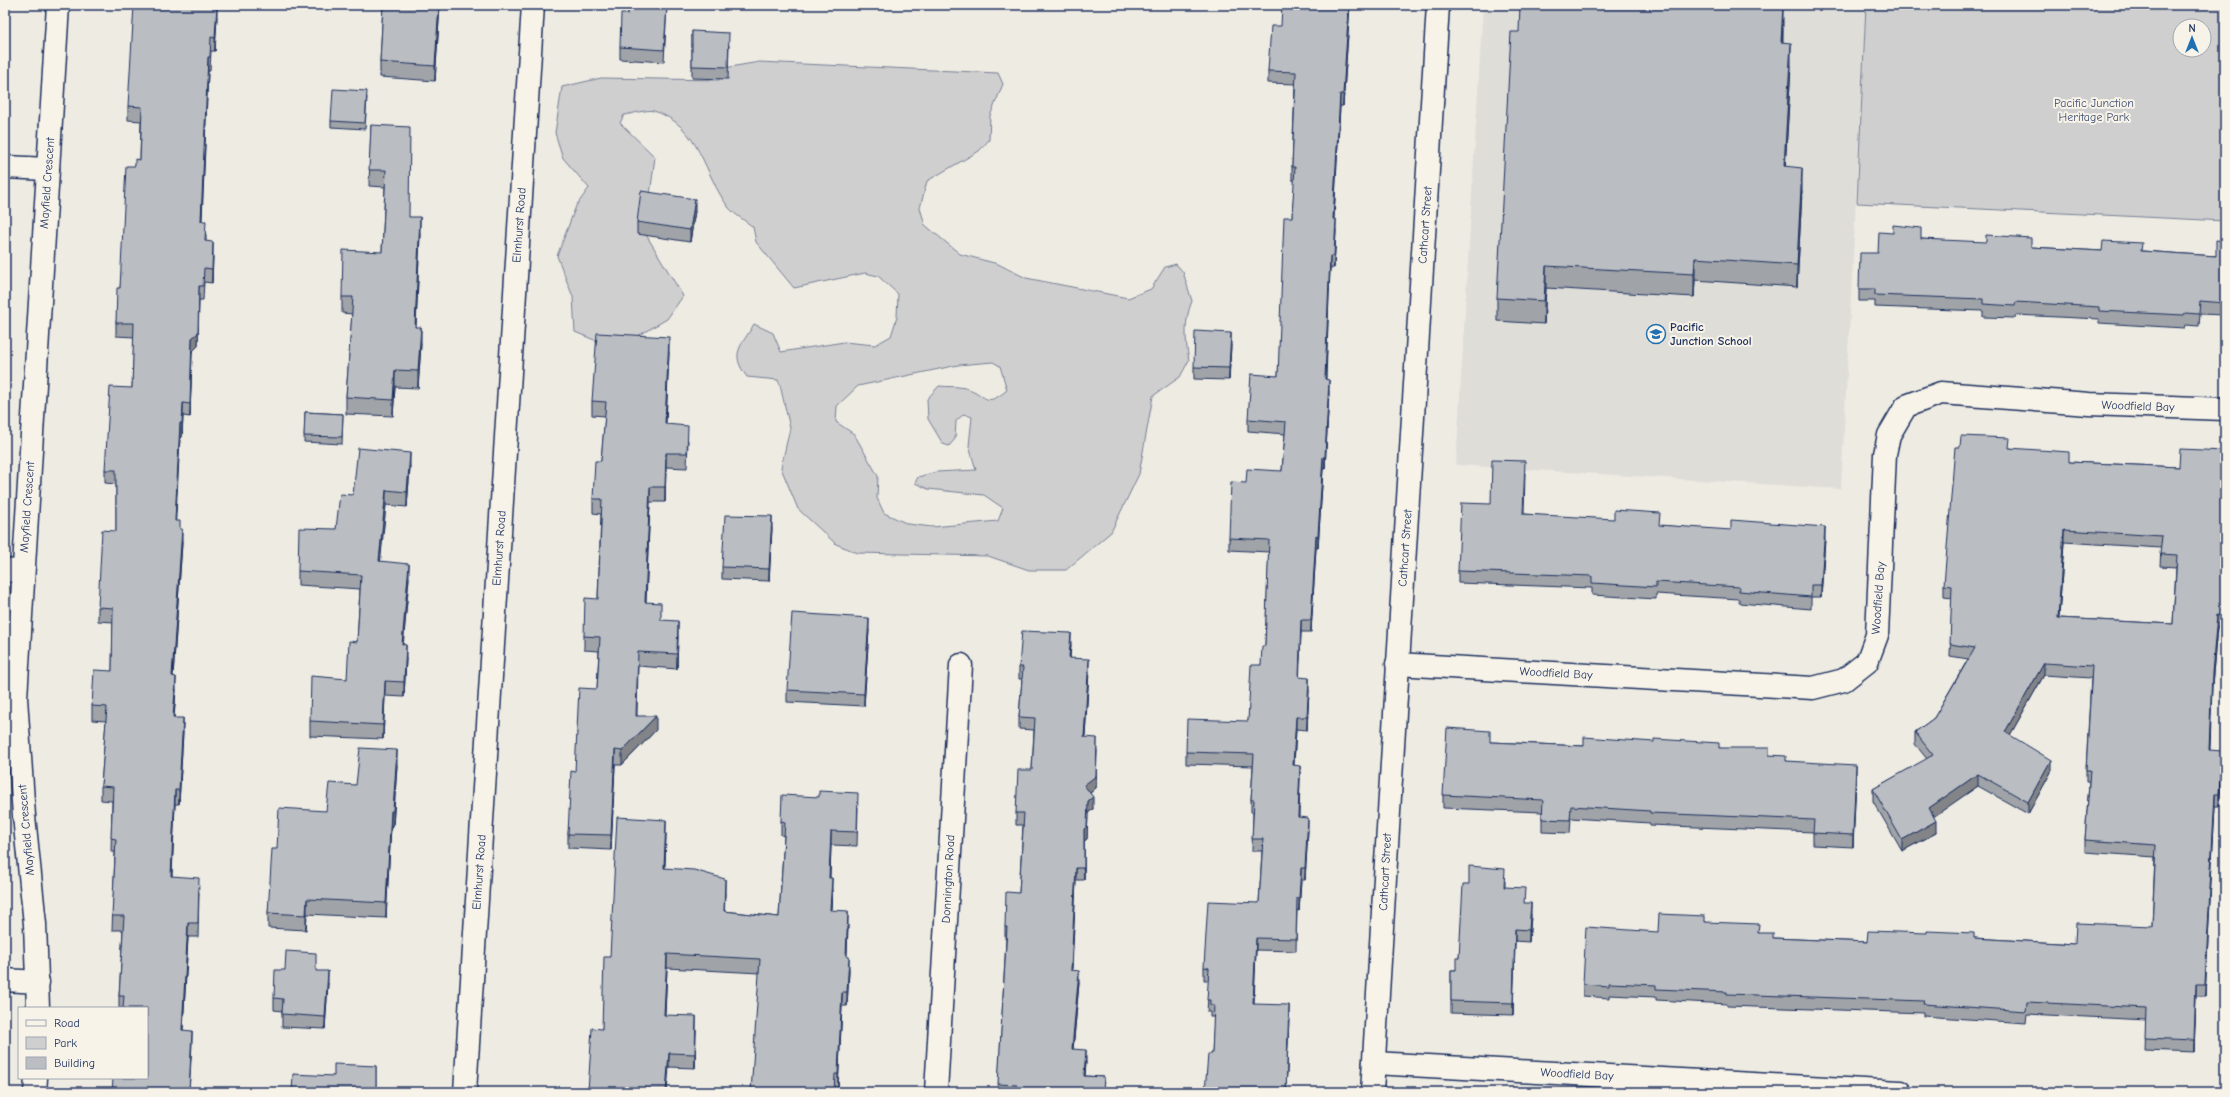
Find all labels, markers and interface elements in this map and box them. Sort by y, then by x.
north arrow [2172,18,2212,58]
text: N [2188,22,2196,35]
park label: Pacific Junction Heritage Park [2054,96,2134,124]
street label: Mayfield Crescent [37,136,57,229]
street label: Cathcart Street [1415,185,1435,264]
street label: Elmhurst Road [509,187,529,263]
place label: Pacific Junction School [1670,320,1752,348]
school or university icon: Pacific Junction School [1645,323,1667,345]
street label: Woodfield Bay [2101,398,2175,414]
street label: Mayfield Crescent [17,460,37,553]
street label: Cathcart Street [1395,508,1415,587]
street label: Elmhurst Road [489,510,509,586]
street label: Woodfield Bay [1868,560,1888,635]
street label: Woodfield Bay [1519,664,1593,682]
street label: Mayfield Crescent [15,783,37,876]
street label: Cathcart Street [1376,832,1394,911]
street label: Elmhurst Road [469,834,489,910]
street label: Donnington Road [939,834,957,924]
legend [18,1007,148,1079]
text: Road [54,1016,80,1030]
text: Park [54,1036,77,1050]
text: Building [54,1056,95,1070]
street label: Woodfield Bay [1540,1065,1614,1083]

